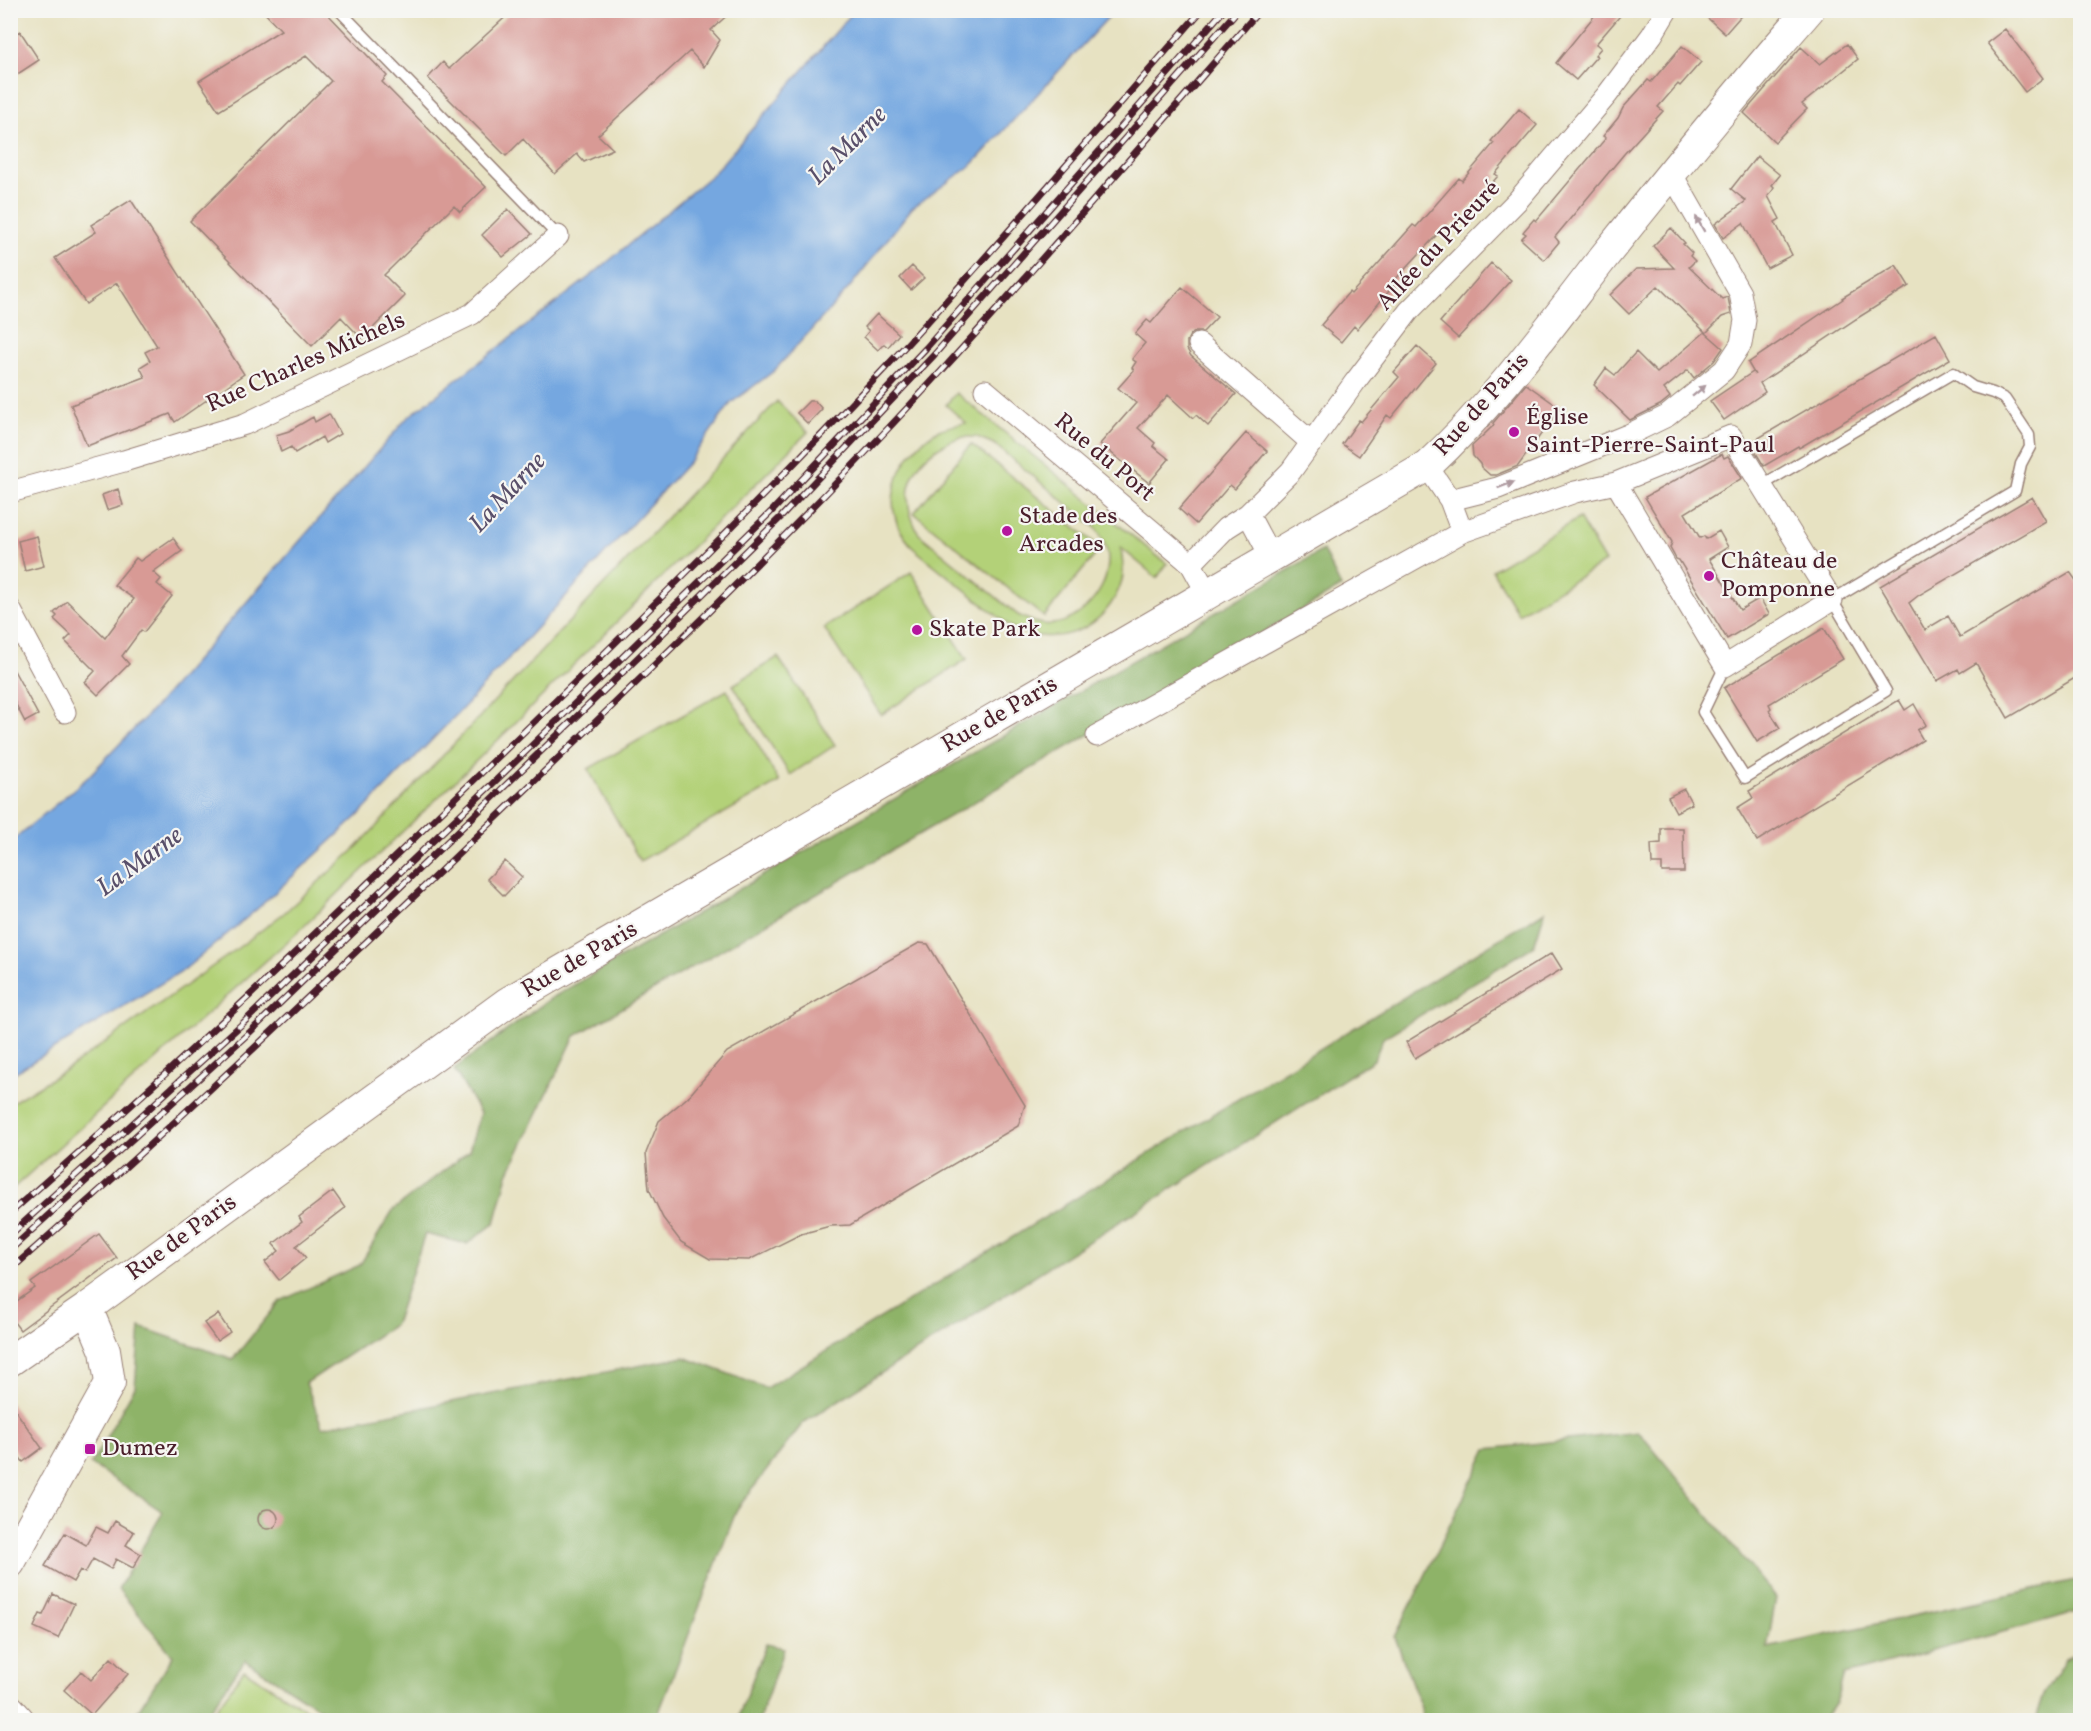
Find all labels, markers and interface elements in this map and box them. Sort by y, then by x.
water label: La Marne [800,98,896,194]
street label: Allée du Prieuré [1369,173,1509,319]
one-way arrow [1695,215,1705,232]
street label: Rue Charles Michels [201,304,411,422]
street label: Rue de Paris [1426,346,1538,464]
one-way arrow [1691,384,1707,397]
place label: Église Saint-Pierre-Saint-Paul [1526,401,1775,463]
street label: Rue du Port [1046,406,1162,510]
marker: Église Saint-Pierre-Saint-Paul [1507,425,1521,439]
water label: La Marne [461,444,555,541]
one-way arrow [1497,480,1515,489]
place label: Stade des Arcades [1019,500,1118,562]
marker: Stade des Arcades [1000,524,1014,538]
place label: Château de Pomponne [1721,545,1837,607]
marker: Château de Pomponne [1702,569,1716,583]
place label: Skate Park [929,613,1040,647]
marker: Skate Park [910,623,924,637]
street label: Rue de Paris [936,668,1064,762]
water label: La Marne [90,818,191,906]
street label: Rue de Paris [516,913,644,1007]
street label: Rue de Paris [120,1186,244,1290]
place label: Dumez [102,1432,178,1466]
marker: Dumez [83,1442,97,1456]

